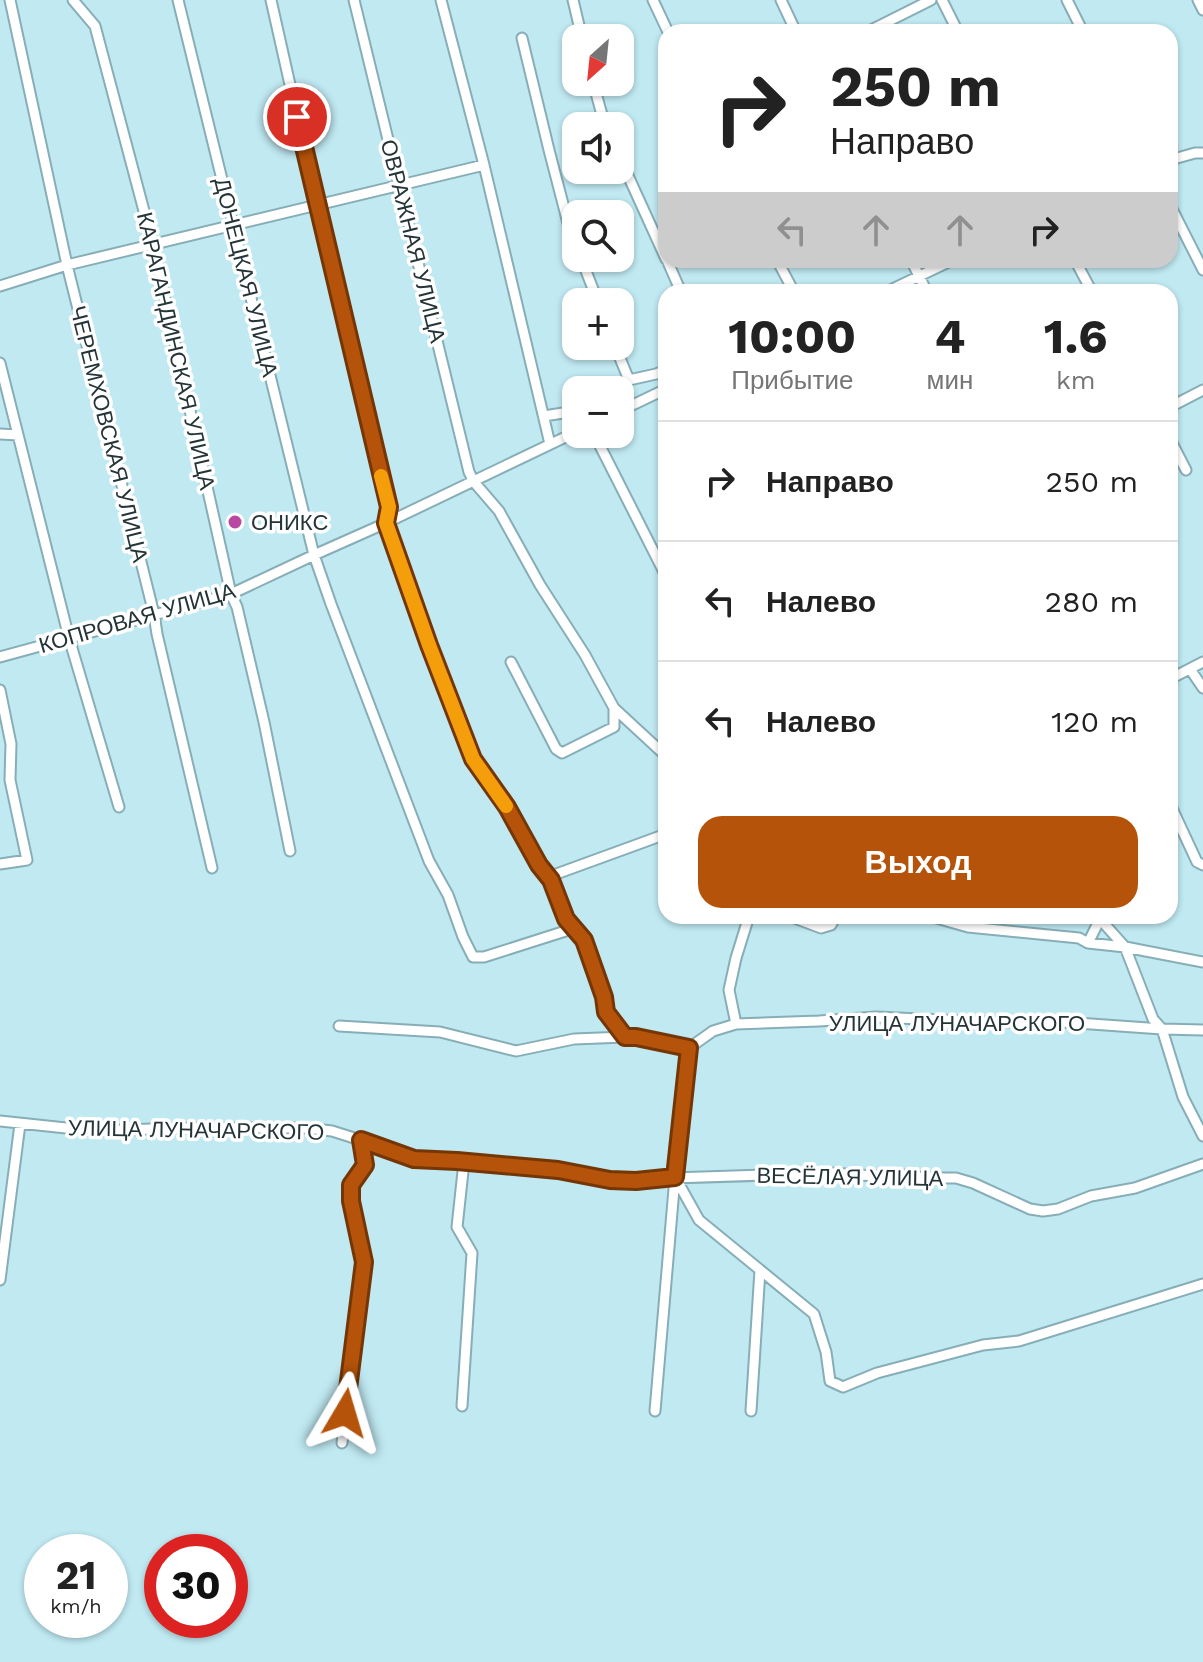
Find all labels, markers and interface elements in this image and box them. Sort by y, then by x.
north arrow [562,24,634,96]
map controls [562,24,634,448]
text: 250 m [830,54,1001,120]
icon: right [698,56,802,160]
pin [263,83,331,151]
icon: arrive [275,95,319,139]
button: sound [562,112,634,184]
text: Направо [830,121,974,163]
street label: ОВРАЖНАЯ УЛИЦА [376,137,450,345]
street label: ДОНЕЦКАЯ УЛИЦА [209,175,283,379]
button: search [562,200,634,272]
icon: left [770,208,814,252]
icon: ahead [854,208,898,252]
icon: ahead [938,208,982,252]
icon: right [1022,208,1066,252]
street label: КАРАГАНДИНСКАЯ УЛИЦА [132,210,220,493]
button: + [562,288,634,360]
street label: ЧЕРЕМХОВСКАЯ УЛИЦА [65,303,153,565]
text: 10:00 [728,308,856,365]
text: 4 [934,308,966,365]
text: 1.6 [1044,308,1108,365]
text: Прибытие [731,365,853,395]
text: мин [927,365,973,395]
text: km [1056,365,1095,395]
button: − [562,376,634,448]
icon: right [698,459,742,503]
text: Направо [766,464,894,499]
text: 250 m [1046,464,1138,499]
place label: ОНИКС [251,510,328,535]
marker: ОНИКС [226,513,244,531]
street label: КОПРОВАЯ УЛИЦА [36,578,238,658]
icon: left [698,579,742,623]
text: Налево [766,584,876,619]
text: 280 m [1045,584,1138,619]
icon: left [698,699,742,743]
text: Налево [766,704,876,739]
text: 120 m [1051,704,1138,739]
button: Выход [698,816,1138,908]
street label: УЛИЦА ЛУНАЧАРСКОГО [829,1011,1085,1036]
street label: УЛИЦА ЛУНАЧАРСКОГО [68,1115,324,1145]
street label: ВЕСЁЛАЯ УЛИЦА [756,1163,944,1191]
position arrow [303,1371,387,1455]
speed limit sign: 30 [144,1534,248,1638]
text: 21 [55,1552,97,1599]
text: km/h [50,1594,102,1618]

